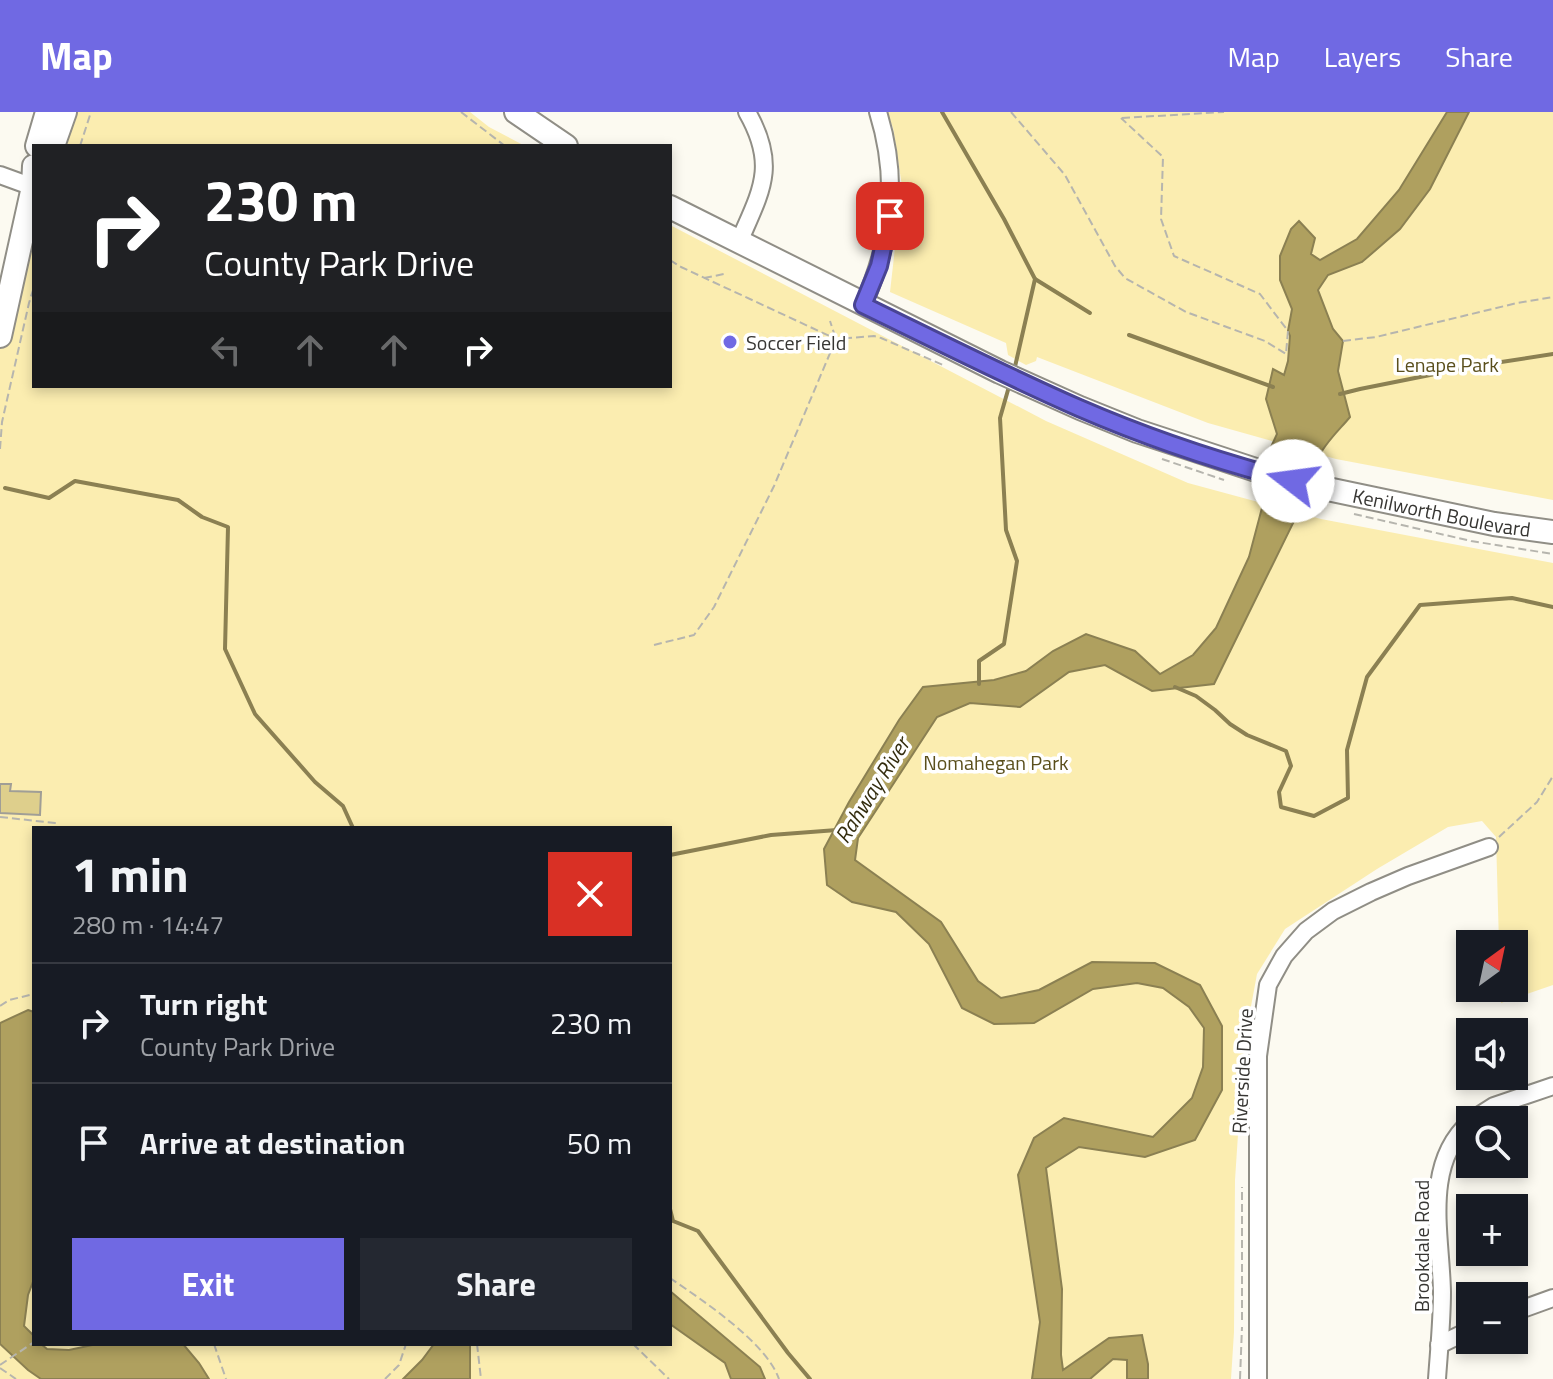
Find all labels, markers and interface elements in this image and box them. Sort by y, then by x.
text: Map [40,27,113,85]
text: Map [1227,35,1280,78]
text: Layers [1324,35,1401,78]
text: Share [1445,35,1513,78]
text: 230 m [204,158,357,243]
icon: right [72,176,176,280]
pin [856,182,924,250]
icon: arrive [868,194,912,238]
text: County Park Drive [204,235,474,290]
place label: Soccer Field [746,327,846,358]
icon: left [204,328,248,372]
icon: ahead [288,328,332,372]
icon: ahead [372,328,416,372]
icon: right [456,328,500,372]
marker: Soccer Field [721,333,739,351]
park label: Lenape Park [1395,349,1499,380]
position arrow [1251,439,1335,523]
street label: Kenilworth Boulevard [1350,479,1533,544]
water label: Rahway River [826,728,920,850]
park label: Nomahegan Park [923,747,1069,778]
text: 1 min [72,838,189,911]
button: close [548,852,632,936]
text: 280 m · 14:47 [72,905,224,944]
north arrow [1456,930,1528,1002]
map controls [1456,930,1528,1354]
text: Turn right [140,981,268,1027]
text: 230 m [550,1000,632,1046]
icon: right [72,1001,116,1045]
street label: Riverside Drive [1223,1007,1261,1135]
button: sound [1456,1018,1528,1090]
text: County Park Drive [140,1027,335,1066]
button: search [1456,1106,1528,1178]
text: Arrive at destination [140,1120,405,1166]
text: 50 m [567,1120,632,1166]
icon: arrive [72,1121,116,1165]
street label: Brookdale Road [1406,1180,1437,1312]
button: + [1456,1194,1528,1266]
button: Exit [72,1238,344,1330]
button: Share [360,1238,632,1330]
button: − [1456,1282,1528,1354]

